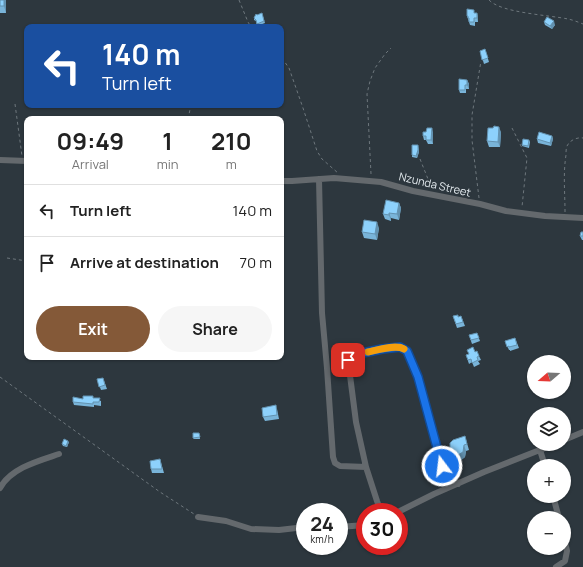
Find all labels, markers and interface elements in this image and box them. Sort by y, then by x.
text: 140 m [102,35,181,73]
icon: left [36,40,88,92]
text: Turn left [102,71,172,95]
text: 09:49 [56,124,124,157]
text: 1 [162,124,173,157]
text: 210 [211,124,252,157]
text: Arrival [72,155,109,173]
text: min [157,155,179,173]
text: m [226,155,237,173]
street label: Nzunda Street [397,168,473,200]
icon: left [36,200,58,222]
text: Turn left [70,200,132,221]
text: 140 m [232,200,272,221]
icon: arrive [36,252,58,274]
text: Arrive at destination [70,252,219,273]
text: 70 m [240,252,272,273]
button: Exit [36,306,150,352]
button: Share [158,306,272,352]
pin [331,343,365,377]
icon: arrive [337,349,359,371]
north arrow [527,355,571,399]
map controls [527,355,571,555]
button: layers [527,407,571,451]
position arrow [421,445,463,487]
button: + [527,459,571,503]
speed limit sign: 30 [356,503,408,555]
text: 24 [310,510,334,537]
button: − [527,511,571,555]
text: km/h [310,532,334,546]

